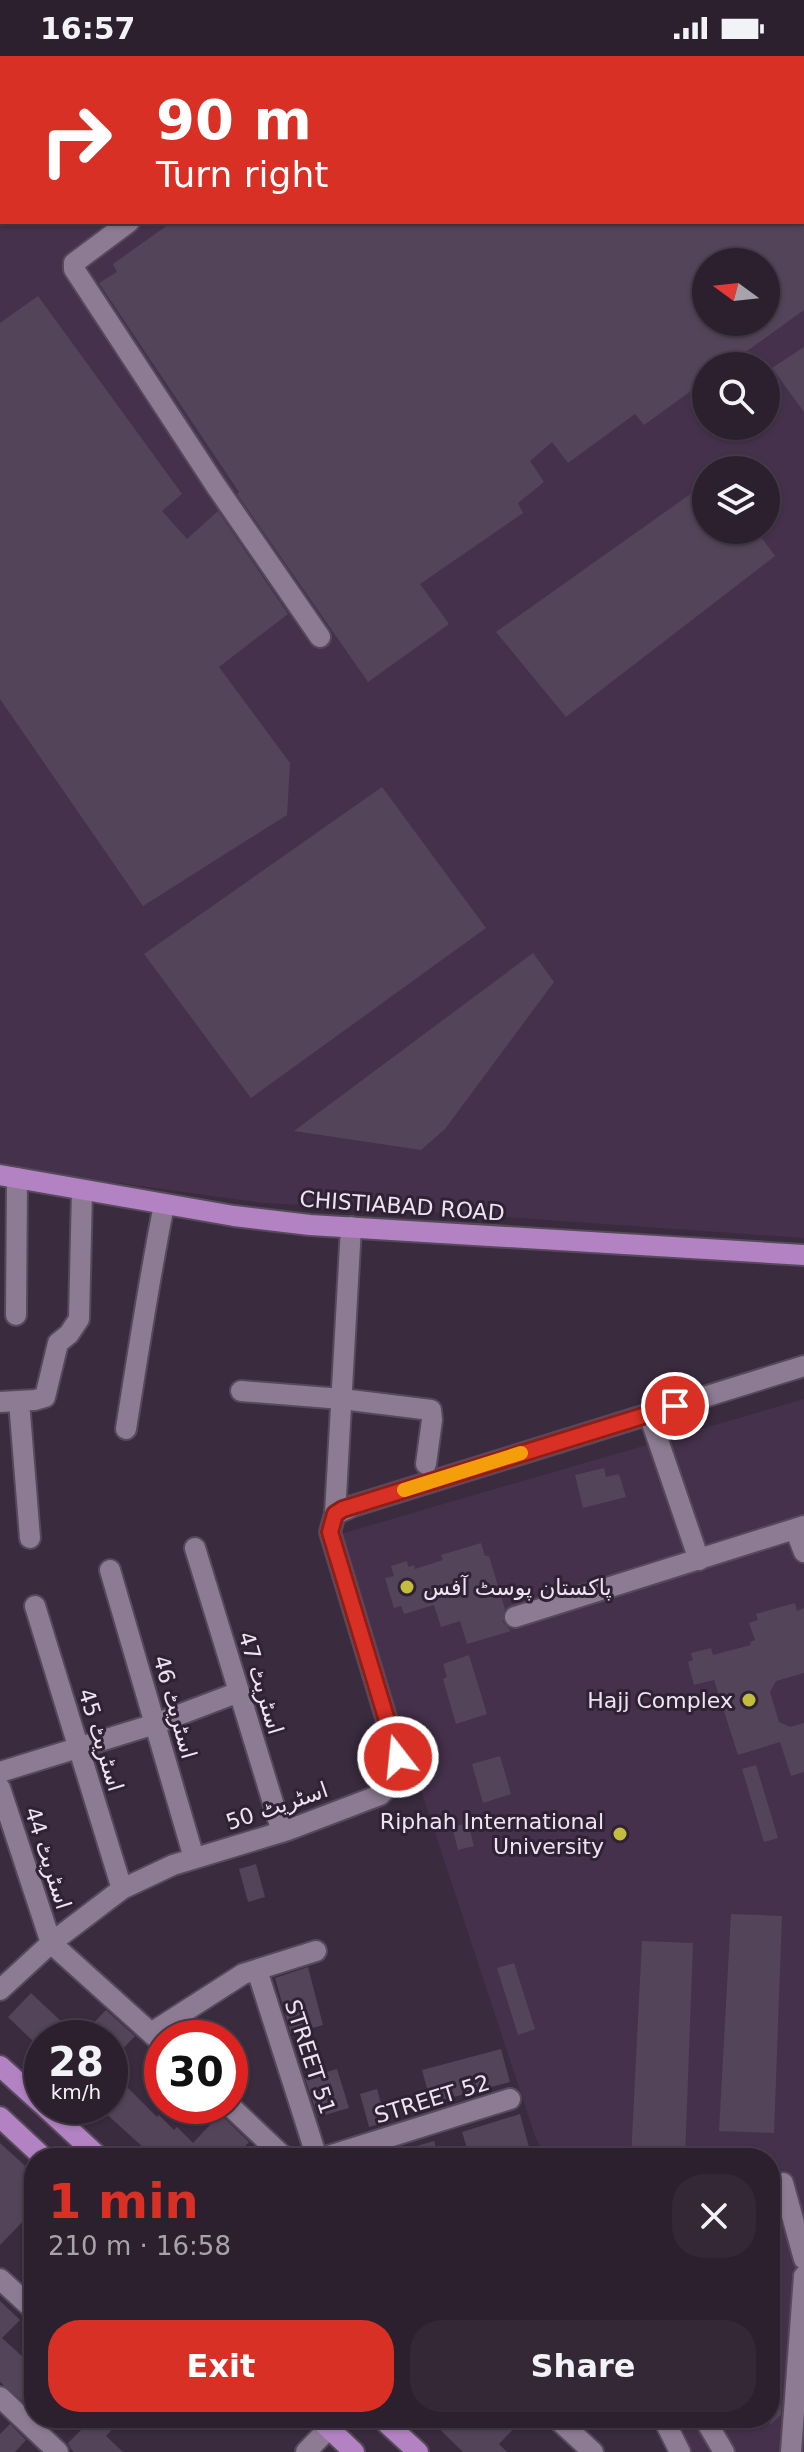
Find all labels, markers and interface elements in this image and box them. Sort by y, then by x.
text: 16:57 [40,11,136,46]
text: 90 m [156,87,312,152]
icon: right [24,88,128,192]
text: Turn right [156,154,328,195]
north arrow [692,248,780,336]
map controls [692,248,780,544]
button: search [692,352,780,440]
button: layers [692,456,780,544]
street label: CHISTIABAD ROAD [299,1186,505,1226]
pin [641,1372,709,1440]
icon: arrive [653,1384,697,1428]
place label: پاکستان پوسٹ آفس [423,1574,612,1601]
marker: پاکستان پوسٹ آفس [398,1578,416,1596]
street label: اسٹریٹ 47 [234,1629,288,1737]
street label: اسٹریٹ 46 [148,1653,202,1761]
street label: اسٹریٹ 45 [74,1686,128,1794]
place label: Hajj Complex [587,1688,733,1713]
marker: Hajj Complex [740,1691,758,1709]
position arrow [356,1715,440,1799]
street label: اسٹریٹ 50 [223,1777,331,1835]
street label: اسٹریٹ 44 [20,1804,76,1912]
place label: Riphah International University [380,1809,604,1859]
marker: Riphah International University [611,1825,629,1843]
street label: STREET 51 [280,1997,340,2117]
speed limit sign: 30 [144,2020,248,2124]
text: 28 [48,2039,104,2085]
street label: STREET 52 [371,2070,493,2128]
text: km/h [51,2080,101,2104]
text: 1 min [48,2173,199,2229]
button: close [672,2174,756,2258]
text: 210 m · 16:58 [48,2231,231,2261]
button: Exit [48,2320,394,2412]
button: Share [410,2320,756,2412]

